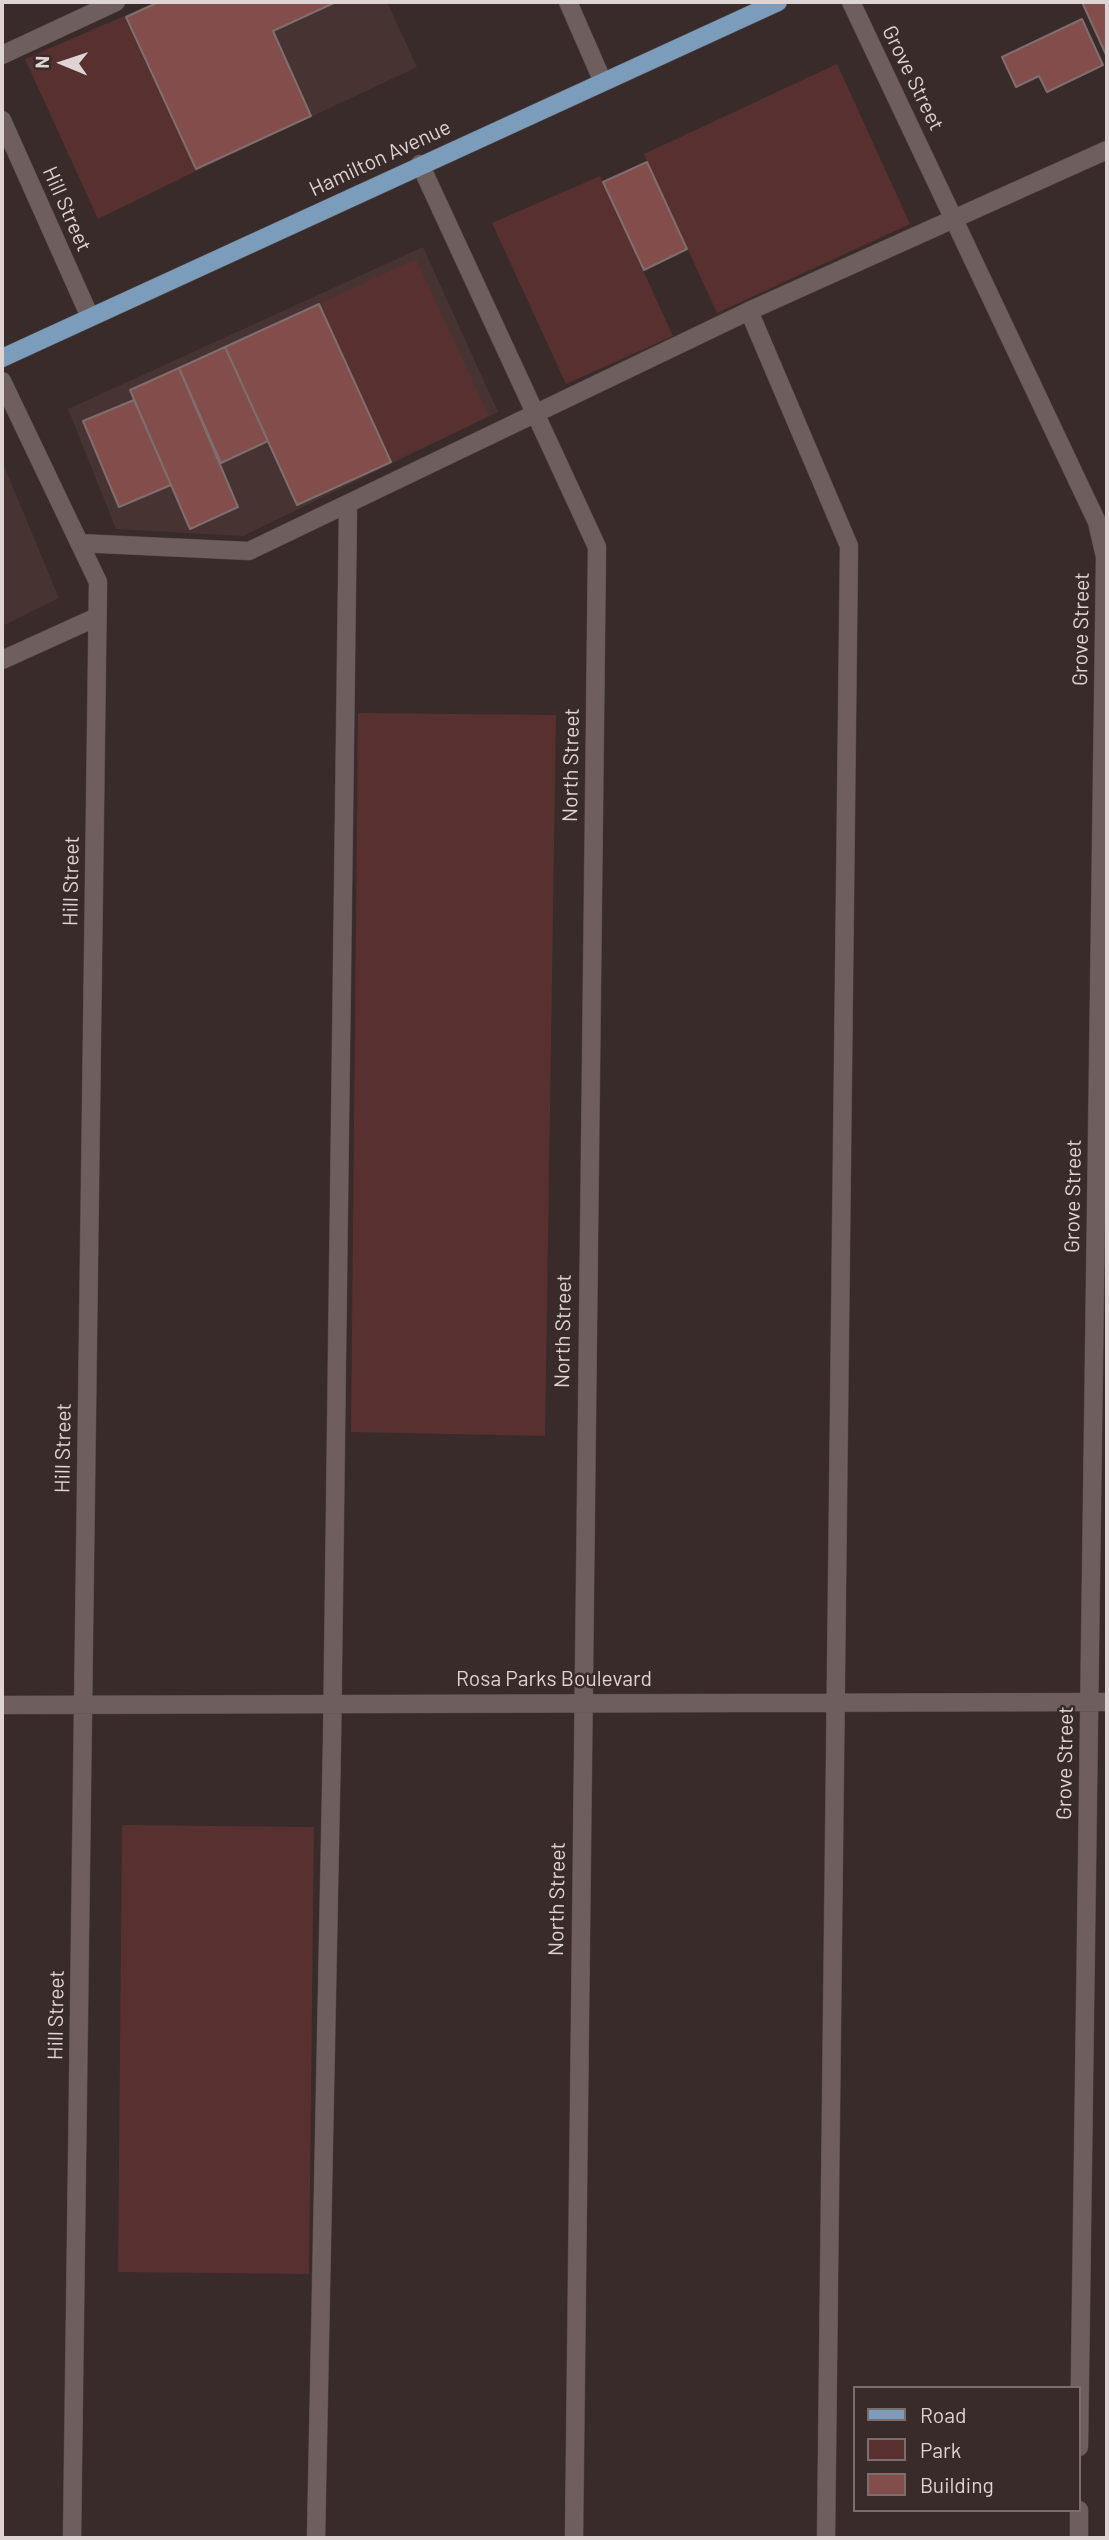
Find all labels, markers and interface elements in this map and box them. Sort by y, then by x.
street label: Grove Street [877,21,949,135]
north arrow [28,28,98,98]
text: N [30,56,53,69]
street label: Hamilton Avenue [305,114,455,202]
street label: Hill Street [37,163,97,255]
street label: Grove Street [1067,572,1095,686]
street label: North Street [557,708,585,822]
street label: Hill Street [58,836,84,926]
street label: Grove Street [1059,1139,1087,1253]
street label: North Street [549,1274,577,1388]
street label: Hill Street [50,1403,76,1493]
street label: Rosa Parks Boulevard [456,1666,652,1692]
street label: Grove Street [1051,1706,1079,1820]
street label: North Street [543,1842,571,1956]
street label: Hill Street [43,1970,69,2060]
legend [853,2386,1081,2512]
text: Road [920,2402,966,2427]
text: Park [920,2437,961,2462]
text: Building [920,2472,994,2497]

